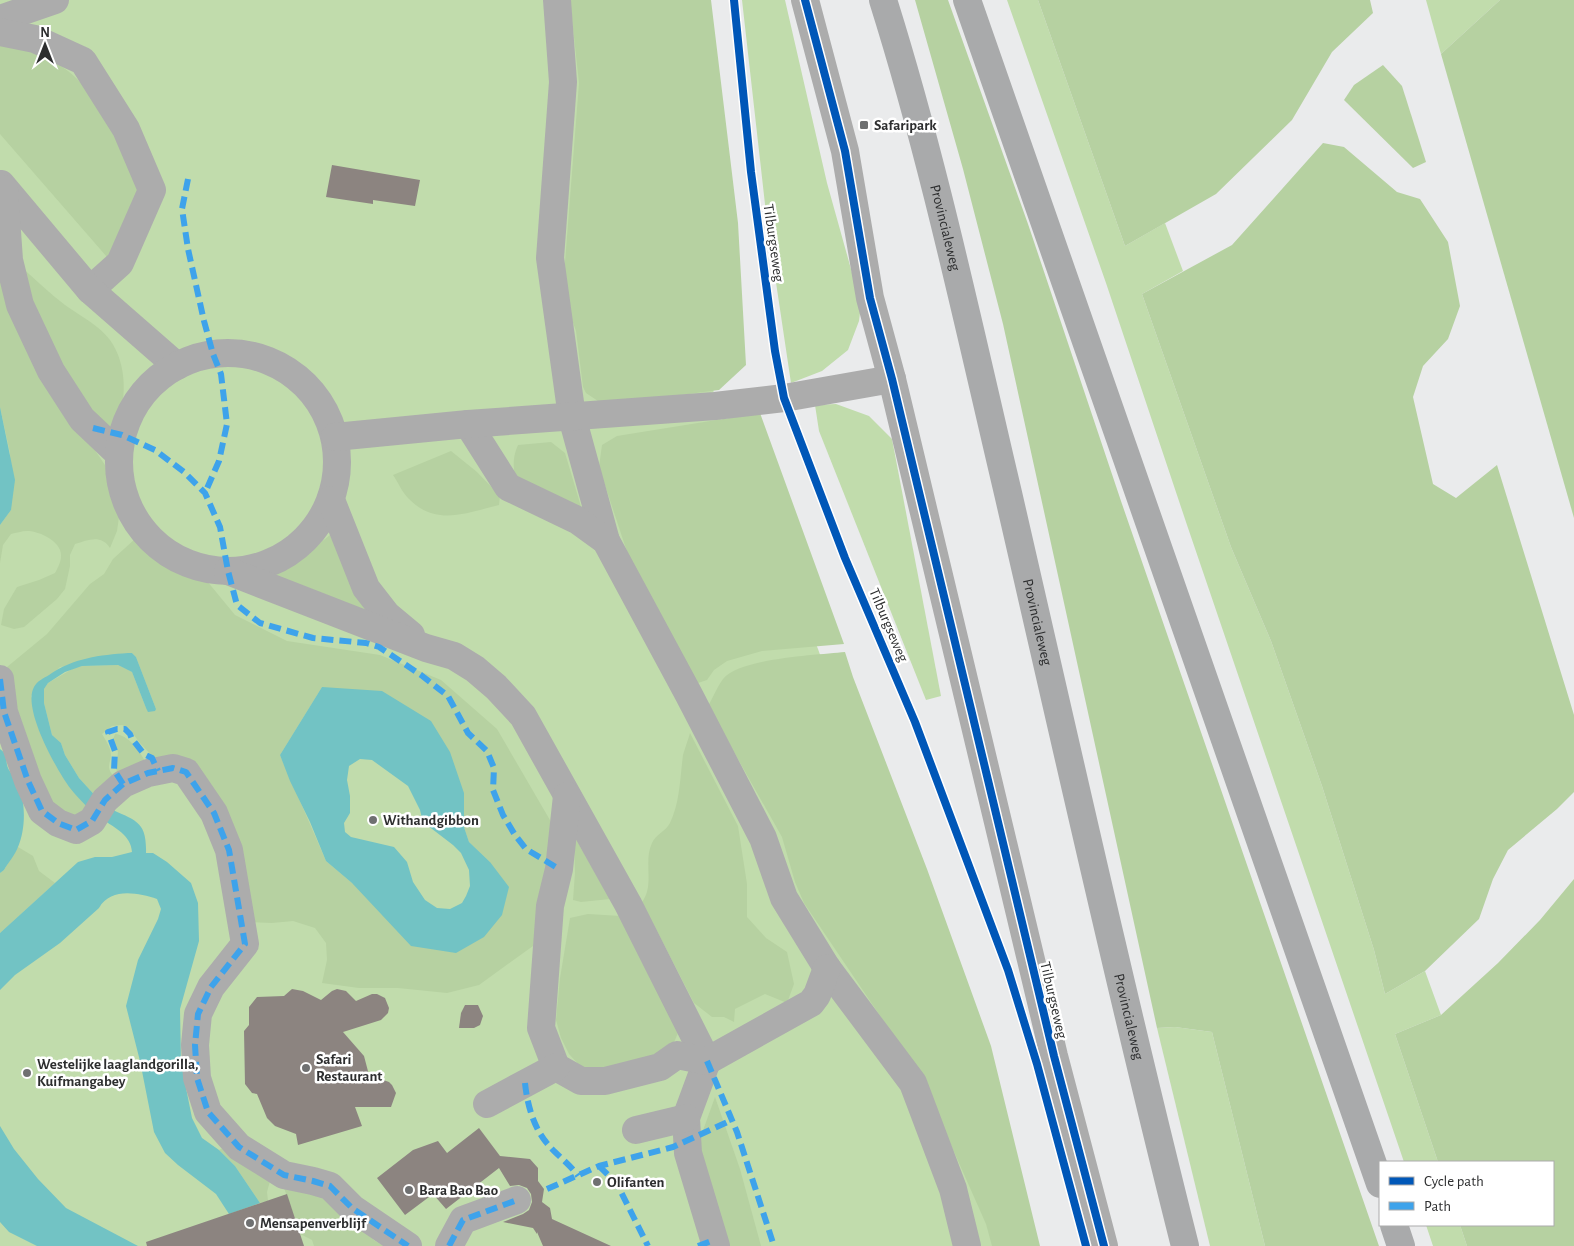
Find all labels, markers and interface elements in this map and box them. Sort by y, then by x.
north arrow [20,20,70,70]
text: N [40,26,50,40]
place label: Safaripark [874,118,937,133]
marker: Safaripark [858,119,870,131]
street label: Provincialeweg [927,183,963,273]
street label: Tilburgseweg [761,203,786,284]
street label: Provincialeweg [1020,577,1054,668]
street label: Tilburgseweg [866,586,911,665]
place label: Withandgibbon [383,813,479,828]
marker: Withandgibbon [367,814,379,826]
street label: Tilburgseweg [1037,960,1070,1041]
street label: Provincialeweg [1111,972,1146,1062]
place label: Safari Restaurant [316,1052,382,1084]
place label: Westelijke laaglandgorilla, Kuifmangabey [37,1057,199,1089]
marker: Safari Restaurant [300,1062,312,1074]
marker: Westelijke laaglandgorilla, Kuifmangabey [21,1067,33,1079]
legend [1379,1161,1554,1226]
text: Cycle path [1424,1174,1484,1189]
place label: Olifanten [607,1175,664,1190]
marker: Olifanten [591,1176,603,1188]
place label: Bara Bao Bao [419,1183,498,1198]
marker: Bara Bao Bao [403,1184,415,1196]
text: Path [1424,1199,1451,1214]
place label: Mensapenverblijf [260,1216,367,1231]
marker: Mensapenverblijf [244,1217,256,1229]

